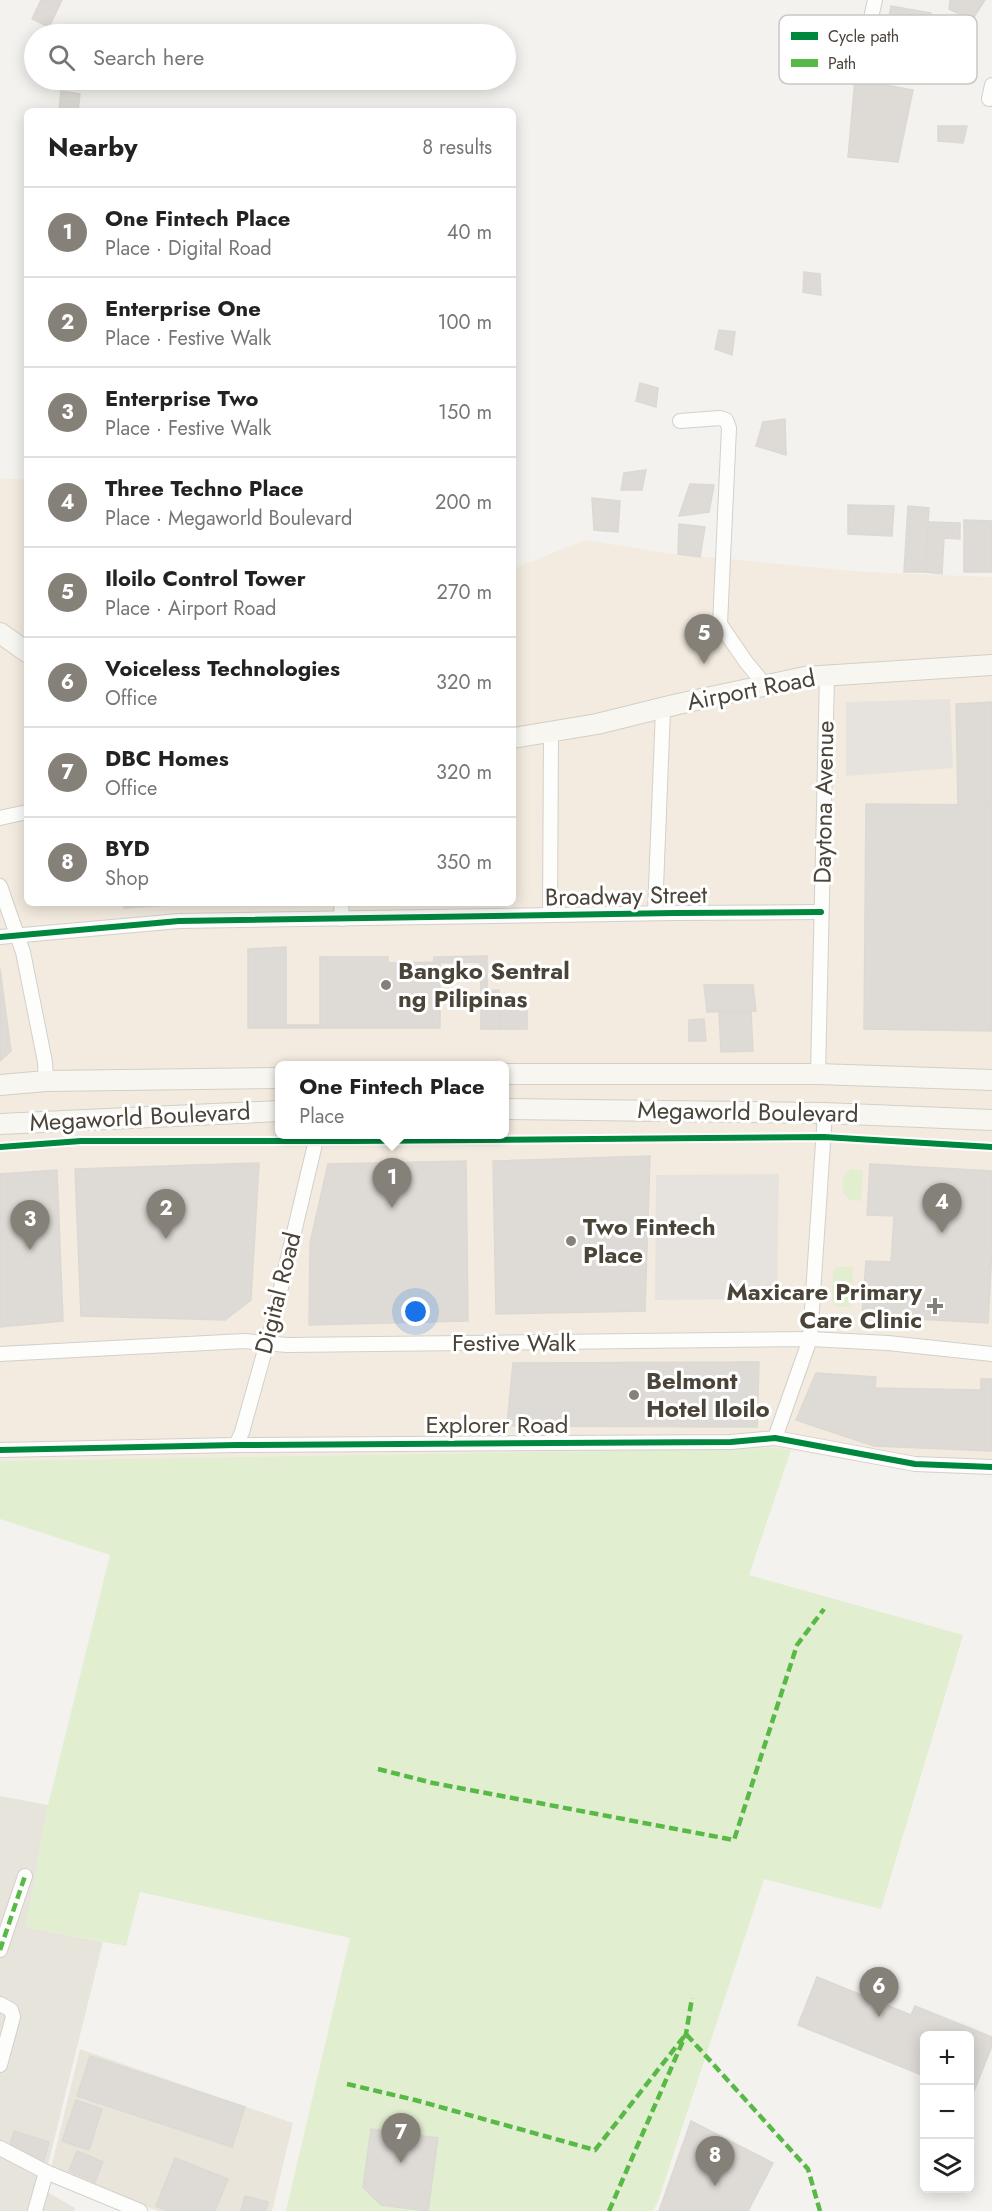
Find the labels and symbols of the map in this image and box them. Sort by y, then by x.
legend [779,15,977,84]
text: Cycle path [828,25,899,48]
text: Path [828,52,856,75]
pin: 5 [684,614,724,664]
street label: Airport Road [684,660,818,719]
street label: Daytona Avenue [805,720,842,884]
street label: Broadway Street [545,877,708,914]
place label: Bangko Sentral ng Pilipinas [398,953,570,1016]
marker: Bangko Sentral ng Pilipinas [379,978,393,992]
street label: Megaworld Boulevard [637,1092,859,1131]
street label: Megaworld Boulevard [29,1093,251,1140]
pin: 1 [372,1158,412,1208]
pin: 4 [922,1184,962,1233]
pin: 2 [146,1190,186,1239]
pin: 3 [10,1200,50,1250]
place label: Two Fintech Place [583,1209,716,1272]
street label: Digital Road [246,1228,310,1357]
marker: Two Fintech Place [564,1234,578,1248]
place label: Maxicare Primary Care Clinic [726,1274,922,1337]
your location [401,1297,430,1326]
marker: Maxicare Primary Care Clinic [926,1297,944,1315]
street label: Festive Walk [452,1325,576,1360]
place label: Belmont Hotel Iloilo [646,1363,770,1426]
marker: Belmont Hotel Iloilo [627,1388,641,1402]
street label: Explorer Road [425,1407,569,1442]
pin: 6 [860,1968,898,2017]
pin: 7 [382,2114,420,2163]
pin: 8 [696,2136,734,2186]

